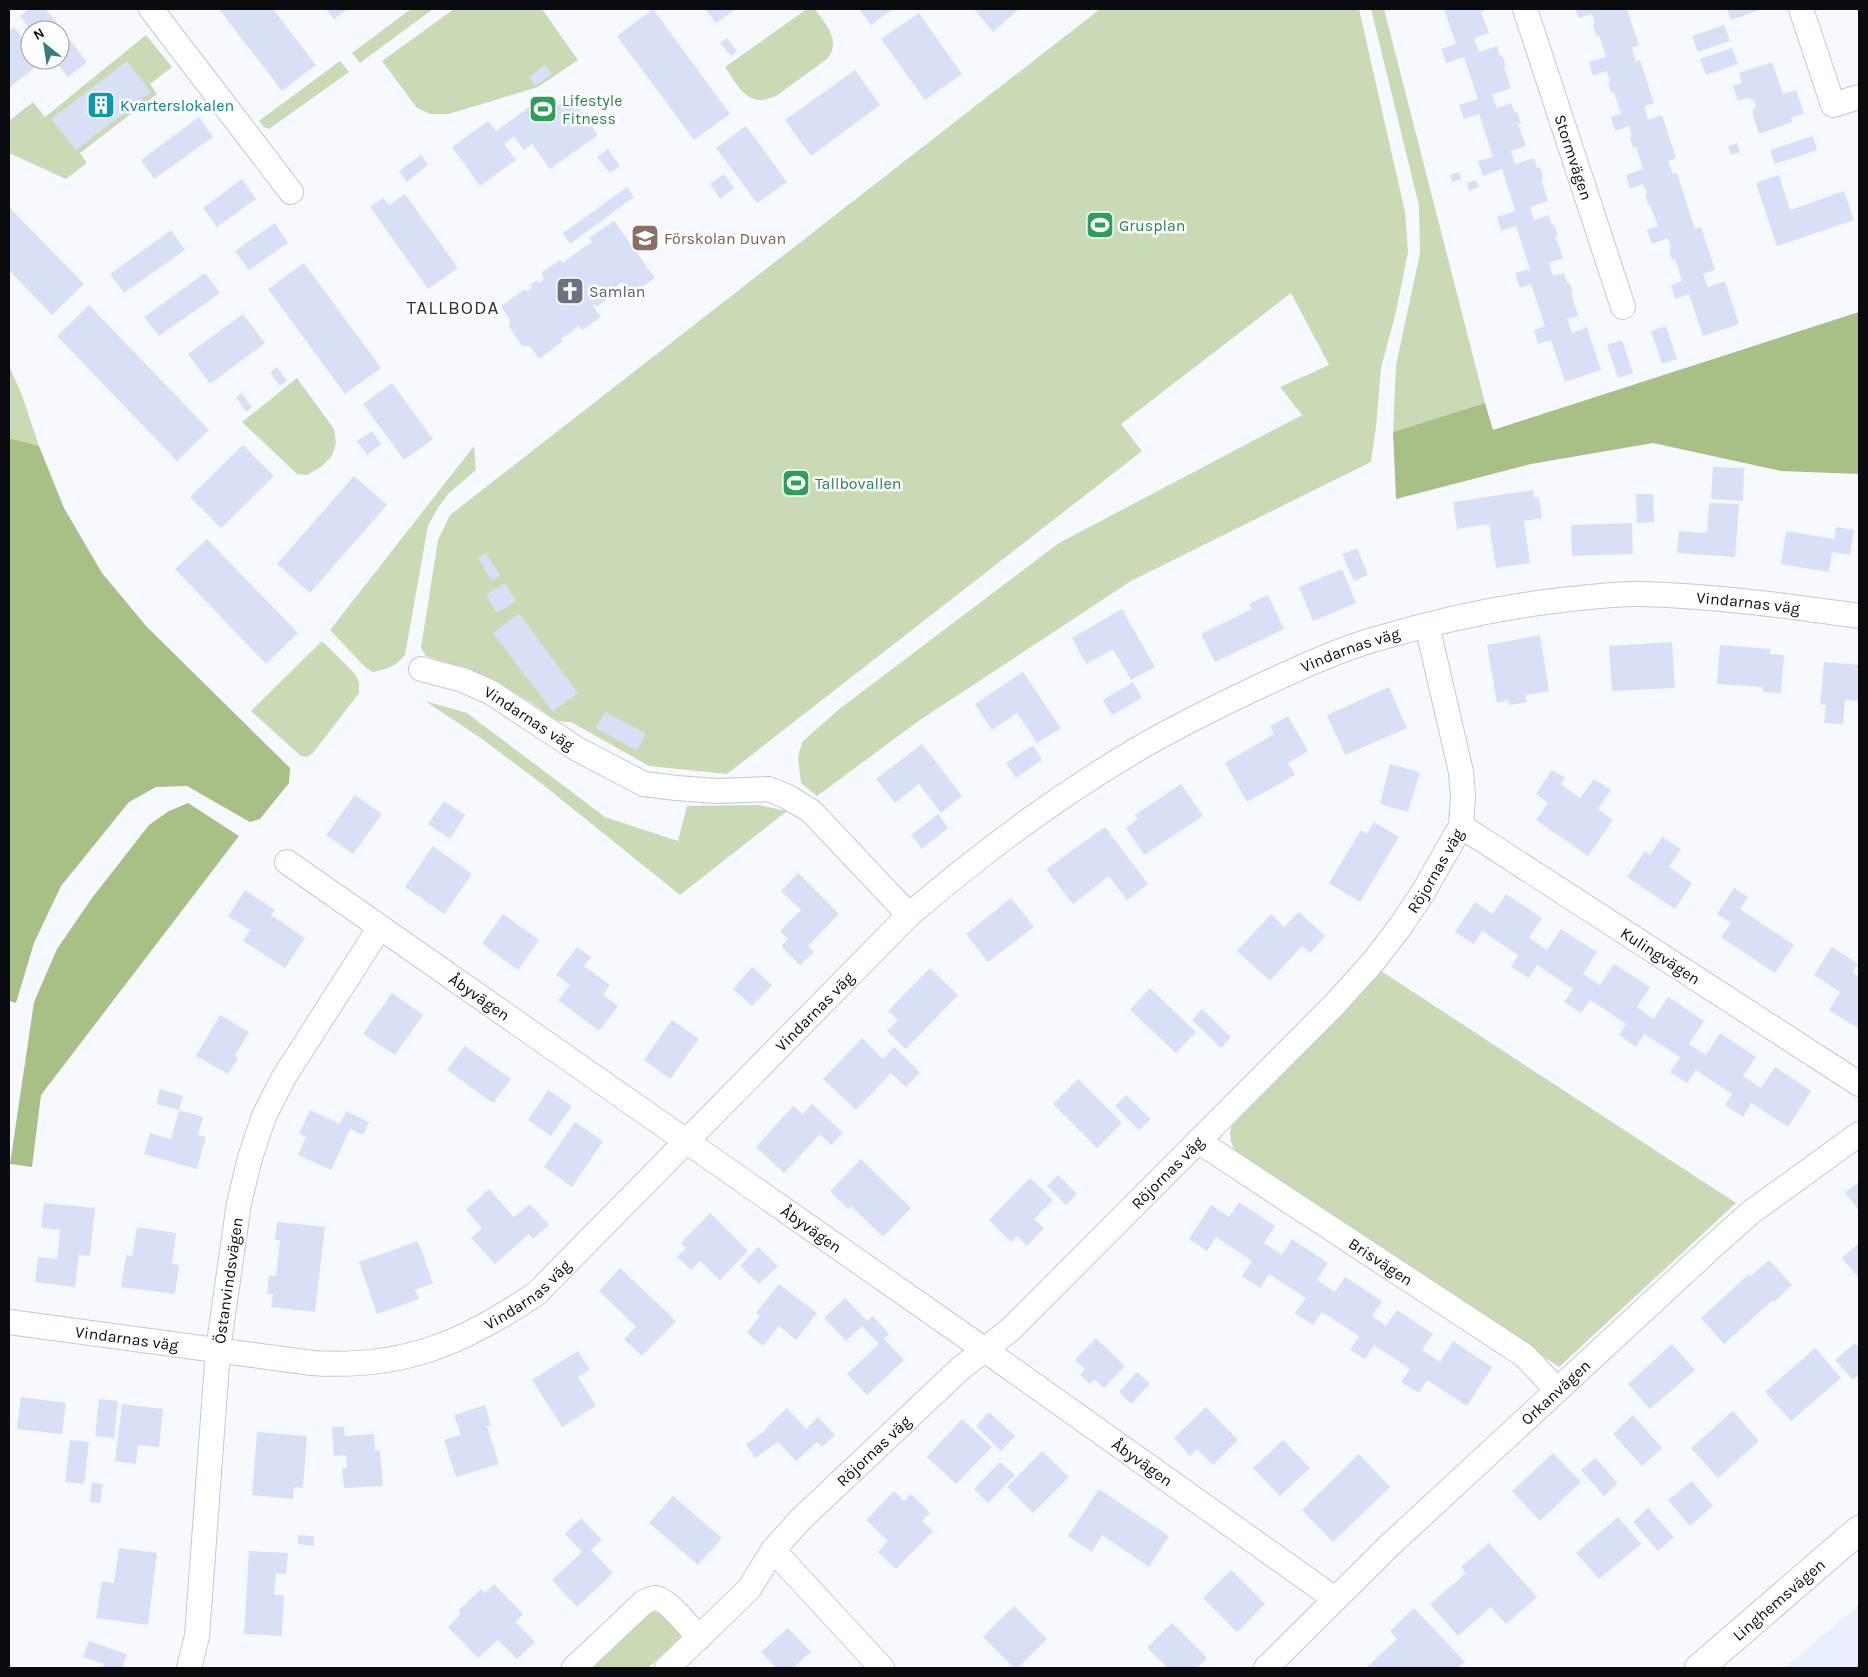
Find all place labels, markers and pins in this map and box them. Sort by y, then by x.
building icon: Kvarterslokalen [86,90,116,120]
place label: Lifestyle Fitness [562,91,623,128]
sports icon: Lifestyle Fitness [528,94,558,124]
place label: Kvarterslokalen [120,96,234,115]
sports icon: Grusplan [1085,210,1115,240]
place label: Grusplan [1119,216,1185,235]
school or university icon: Förskolan Duvan [630,223,660,253]
place label: Förskolan Duvan [664,229,786,248]
church icon: Samlan [555,276,585,306]
place label: Samlan [589,282,645,301]
sports icon: Tallbovallen [781,468,811,498]
place label: Tallbovallen [815,474,901,493]

